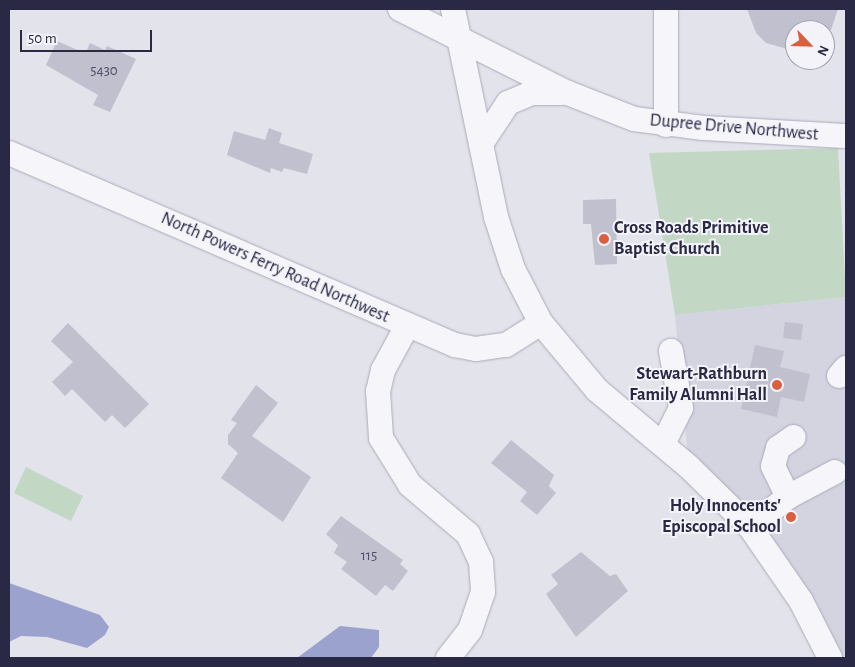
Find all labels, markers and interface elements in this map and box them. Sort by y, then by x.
scale bar [22,20,155,52]
north arrow [785,20,835,70]
text: 50 m [28,31,57,46]
text: N [814,43,831,58]
house number: 5430 [90,62,118,80]
street label: Dupree Drive Northwest [649,110,819,146]
street label: North Powers Ferry Road Northwest [157,208,393,328]
place label: Cross Roads Primitive Baptist Church [614,218,768,260]
marker: Cross Roads Primitive Baptist Church [598,233,610,245]
place label: Stewart-Rathburn Family Alumni Hall [629,364,767,406]
marker: Stewart-Rathburn Family Alumni Hall [771,379,783,391]
place label: Holy Innocents' Episcopal School [662,496,781,538]
marker: Holy Innocents' Episcopal School [785,511,797,523]
house number: 115 [361,547,377,565]

